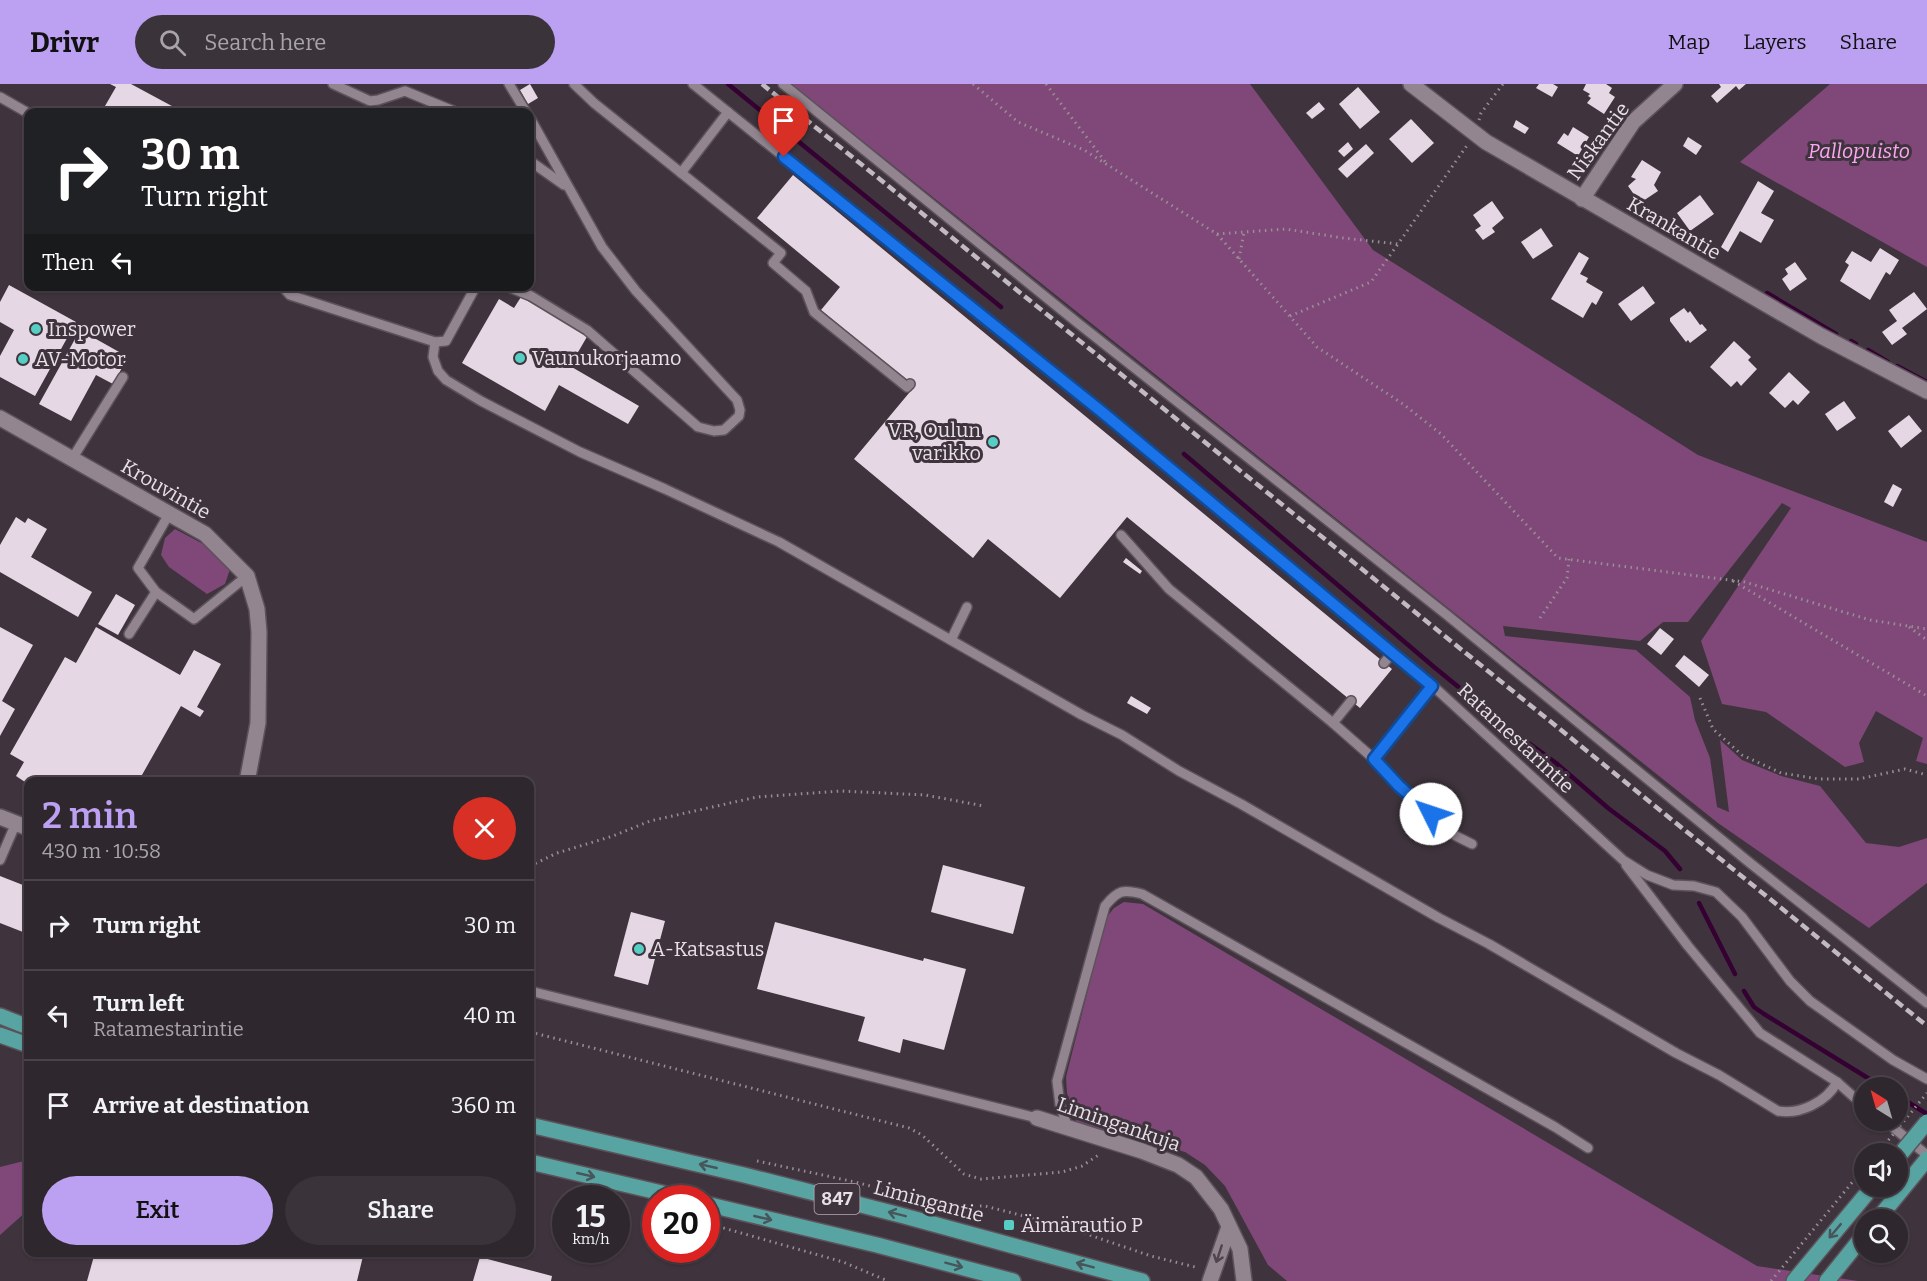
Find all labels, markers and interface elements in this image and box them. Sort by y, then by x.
search box [135,15,555,69]
text: Drivr [30,26,99,59]
icon: search [156,26,189,59]
text: Search here [204,29,326,56]
text: Map [1668,29,1710,55]
text: Layers [1743,29,1807,55]
text: Share [1840,29,1897,55]
pin [758,95,809,157]
street label: Niskantie [1562,98,1634,184]
icon: arrive [767,104,800,137]
text: 30 m [141,130,240,180]
icon: right [42,132,120,210]
park label: Pallopuisto [1808,139,1910,163]
text: Turn right [141,181,268,213]
street label: Krankantie [1623,192,1725,264]
icon: left [106,246,139,279]
text: Then [42,249,94,276]
place label: Inspower [48,317,136,341]
marker: Inspower [29,322,43,336]
place label: Vaunukorjaamo [532,346,681,371]
place label: AV-Motor [35,347,126,371]
marker: Vaunukorjaamo [513,351,527,365]
marker: AV-Motor [16,352,30,366]
place label: VR, Oulun varikko [888,418,981,465]
marker: VR, Oulun varikko [986,435,1000,449]
street label: Krouvintie [117,454,215,524]
street label: Ratamestarintie [1453,678,1579,798]
position arrow [1399,782,1463,846]
text: 2 min [42,794,137,838]
button: close [453,797,516,860]
text: 430 m · 10:58 [42,839,161,863]
icon: right [42,909,75,942]
text: Turn right [93,912,201,939]
text: 30 m [464,912,516,939]
place label: A-Katsastus [651,937,764,961]
marker: A-Katsastus [632,942,646,956]
text: Turn left [93,990,185,1017]
icon: left [42,999,75,1032]
text: 40 m [464,1002,516,1029]
text: Ratamestarintie [93,1017,244,1041]
north arrow [1854,1077,1908,1131]
map controls [1854,1077,1908,1263]
icon: arrive [42,1089,75,1122]
text: Arrive at destination [93,1092,309,1119]
text: 360 m [451,1092,516,1119]
street label: Limingankuja [1054,1092,1184,1157]
button: sound [1854,1143,1908,1197]
one-way arrow [699,1160,718,1172]
one-way arrow [577,1170,596,1182]
street label: Limingantie [871,1175,987,1227]
button: Exit [42,1176,273,1245]
button: Share [285,1176,516,1245]
road number: 847 [814,1184,860,1214]
speed limit sign: 20 [642,1185,720,1263]
text: 15 [576,1199,606,1235]
one-way arrow [888,1208,907,1220]
button: search [1854,1209,1908,1263]
one-way arrow [754,1212,773,1224]
place label: Äimärautio P [1021,1213,1143,1237]
marker: Äimärautio P [1002,1218,1016,1232]
one-way arrow [1829,1223,1842,1239]
text: km/h [572,1230,610,1248]
one-way arrow [1213,1244,1224,1263]
one-way arrow [1076,1259,1095,1271]
one-way arrow [944,1260,963,1272]

